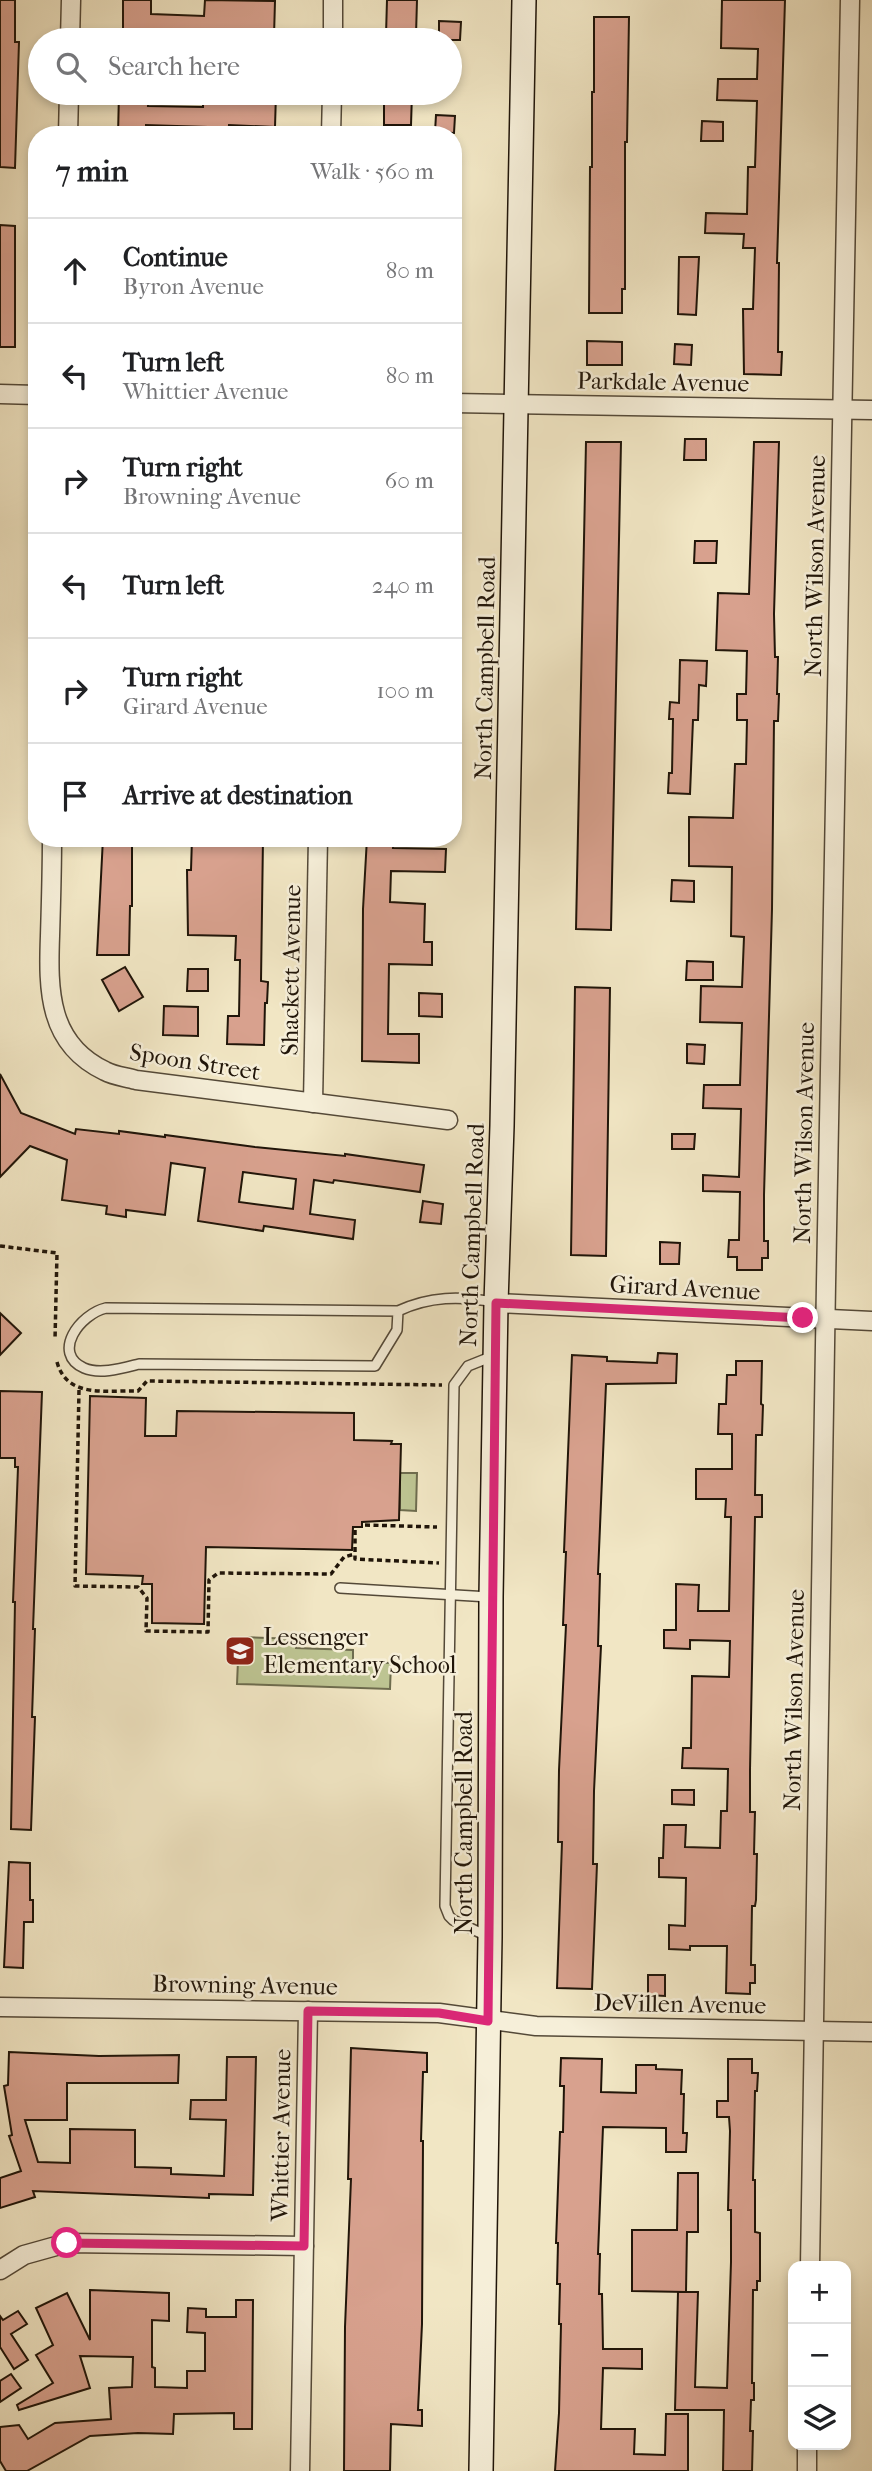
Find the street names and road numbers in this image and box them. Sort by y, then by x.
street label: Parkdale Avenue [577,366,750,398]
street label: North Wilson Avenue [799,455,831,677]
street label: North Campbell Road [469,555,501,780]
street label: Shackett Avenue [276,884,306,1056]
street label: North Wilson Avenue [788,1022,820,1244]
street label: Spoon Street [128,1038,263,1086]
street label: North Campbell Road [454,1122,490,1347]
street label: Girard Avenue [609,1270,761,1306]
street label: North Wilson Avenue [778,1589,810,1811]
street label: North Campbell Road [450,1710,478,1935]
street label: Browning Avenue [152,1969,338,2001]
street label: DeVillen Avenue [593,1988,767,2020]
street label: Whittier Avenue [265,2048,297,2223]

